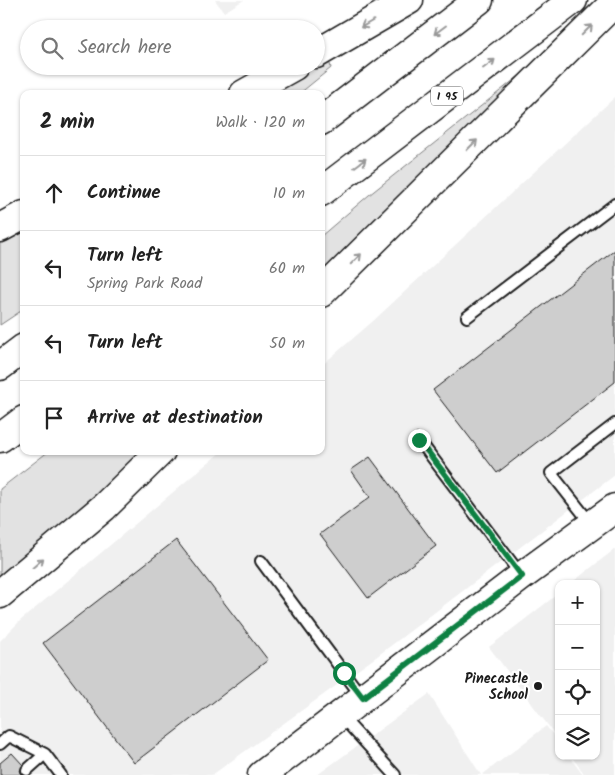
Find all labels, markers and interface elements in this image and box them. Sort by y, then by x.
search box [20,20,325,75]
one-way arrow [361,20,375,30]
one-way arrow [434,24,447,35]
one-way arrow [581,24,593,37]
text: Search here [78,33,172,63]
icon: search [38,34,66,62]
one-way arrow [482,59,496,69]
road number: I 95 [431,86,463,105]
text: 2 min [40,106,95,139]
text: Walk · 120 m [215,110,305,135]
one-way arrow [466,139,478,151]
one-way arrow [353,157,366,168]
text: Continue [87,178,160,208]
icon: ahead [40,179,68,207]
text: 10 m [273,181,305,206]
text: Turn left [87,241,162,271]
one-way arrow [350,253,362,265]
icon: left [40,254,68,282]
text: 60 m [269,256,305,281]
text: Spring Park Road [87,271,202,296]
text: Turn left [87,328,162,358]
icon: left [40,329,68,357]
text: 50 m [269,331,305,356]
text: Arrive at destination [87,403,263,433]
icon: arrive [40,404,68,432]
route end [408,429,431,452]
one-way arrow [31,558,44,569]
map controls [555,580,600,760]
button: + [555,580,600,625]
button: − [555,625,600,670]
route start [333,662,356,685]
place label: Pinecastle School [465,668,528,706]
button: locate [555,670,600,715]
marker: Pinecastle School [532,680,544,692]
button: layers [555,715,600,760]

